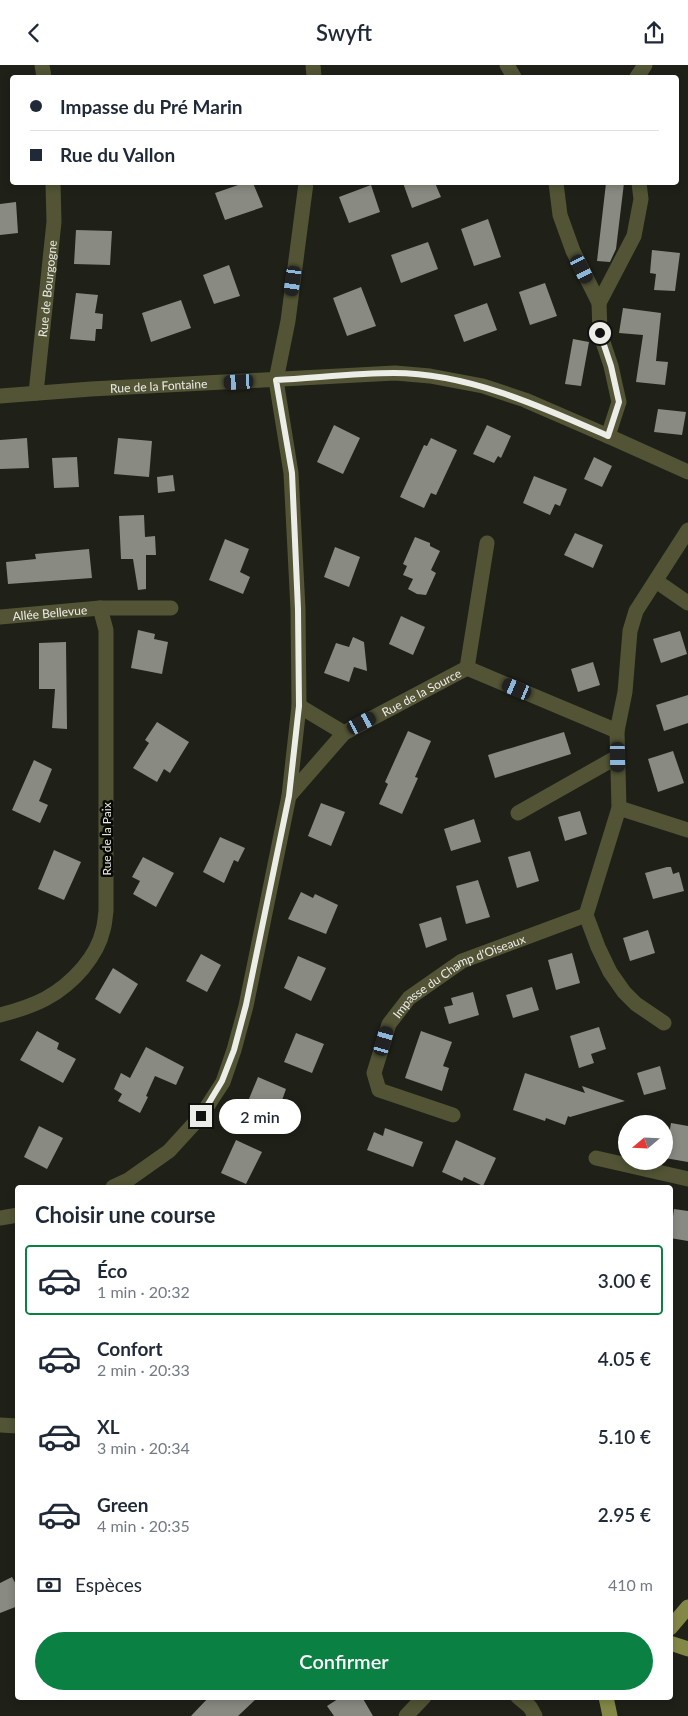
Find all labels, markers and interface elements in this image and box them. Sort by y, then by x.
icon: back [20,19,48,47]
text: Swyft [316,19,372,46]
icon: share [640,19,668,47]
text: Impasse du Pré Marin [60,95,243,118]
text: Rue du Vallon [60,143,175,166]
street label: Rue de Bourgogne [34,239,60,338]
car [568,252,595,286]
car [283,265,302,297]
route start [589,322,611,344]
car [223,374,254,390]
street label: Rue de la Fontaine [110,375,208,395]
street label: Allée Bellevue [12,602,88,623]
street label: Rue de la Source [379,665,463,719]
car [500,676,533,702]
car [345,709,378,737]
car [610,742,625,772]
street label: Rue de la Paix [99,802,114,876]
street label: Impasse du Champ d'Oiseaux [389,931,527,1021]
car [372,1025,395,1057]
callout: 2 min [218,1099,301,1133]
route end [190,1105,212,1127]
text: 2 min [240,1107,280,1126]
north arrow [618,1115,672,1170]
map controls [618,1115,673,1170]
text: Choisir une course [35,1201,216,1228]
icon: car [37,1258,82,1303]
text: Éco [97,1259,127,1282]
text: 3.00 € [598,1269,651,1292]
text: 1 min · 20:32 [97,1282,190,1301]
icon: car [37,1336,82,1381]
text: Confort [97,1337,162,1360]
text: 4.05 € [598,1347,651,1370]
text: 2 min · 20:33 [97,1360,190,1379]
icon: car [37,1414,82,1459]
text: XL [97,1415,120,1438]
text: 5.10 € [598,1425,651,1448]
text: 3 min · 20:34 [97,1438,190,1457]
icon: car [37,1492,82,1537]
text: Green [97,1493,148,1516]
text: 2.95 € [598,1503,651,1526]
text: 4 min · 20:35 [97,1516,190,1535]
icon: cash [35,1571,63,1599]
text: Espèces [75,1573,142,1596]
text: 410 m [608,1575,653,1594]
button: Confirmer [35,1632,653,1690]

